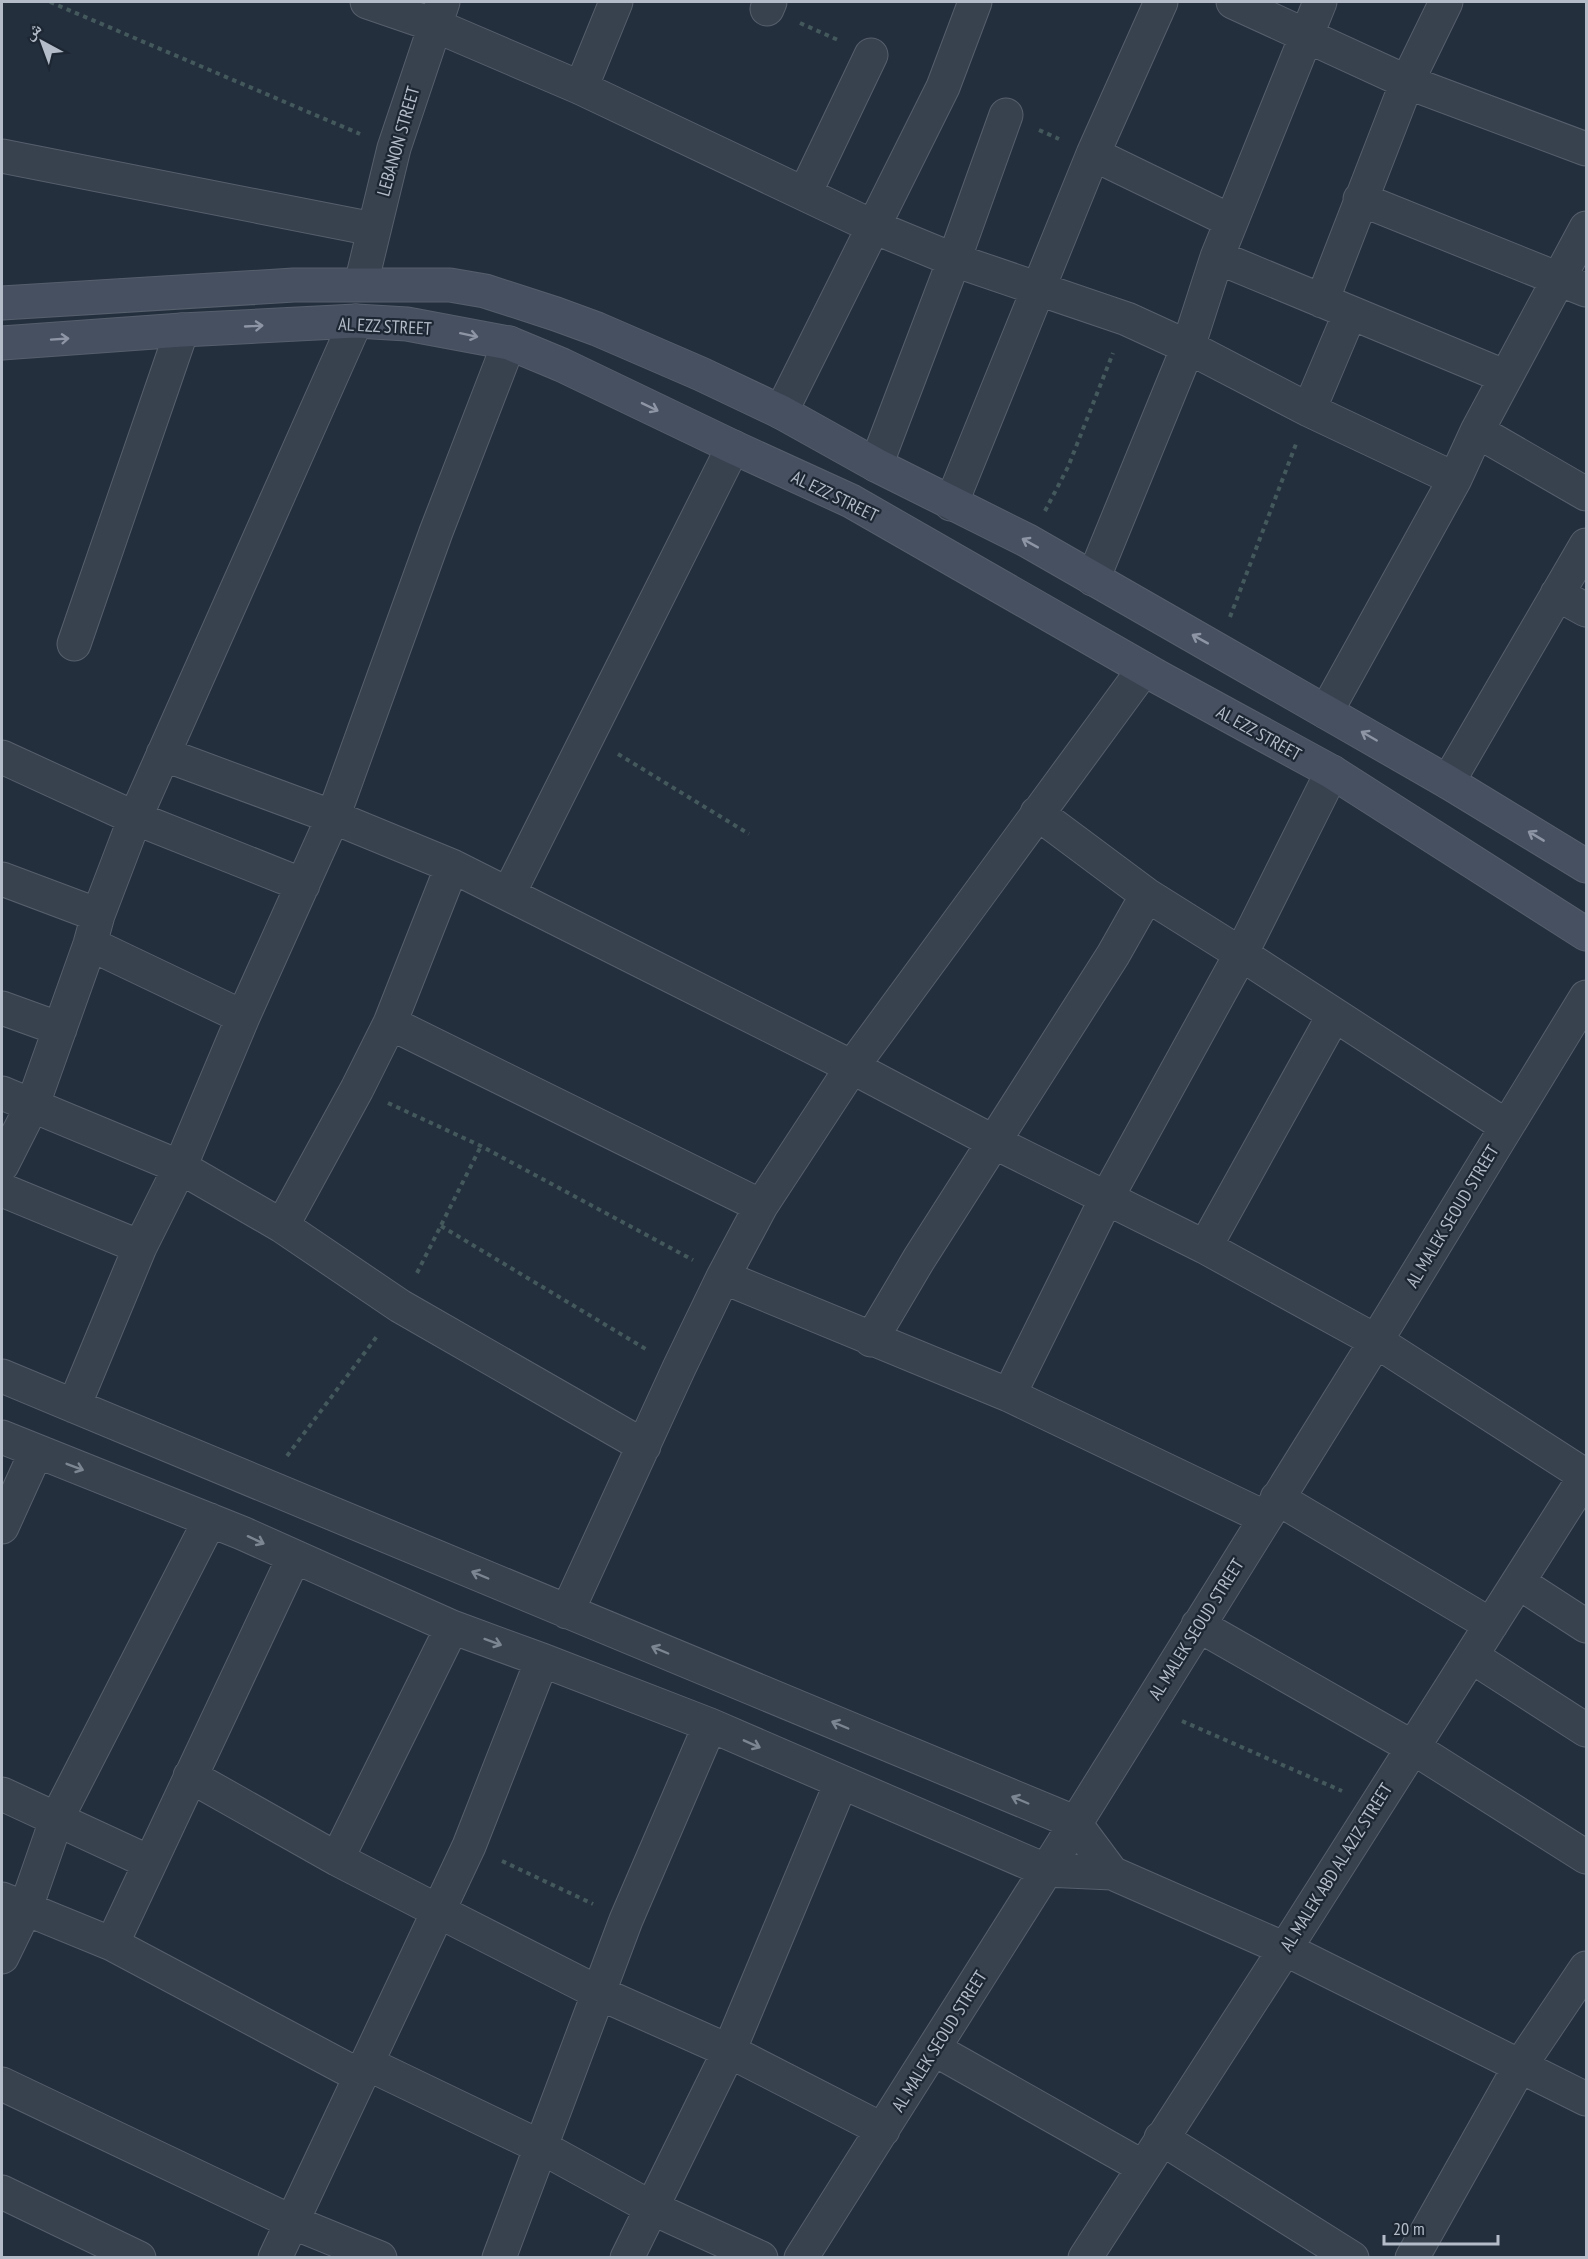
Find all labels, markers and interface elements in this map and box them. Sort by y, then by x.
north arrow [12,12,72,72]
text: ش [19,18,45,44]
street label: LEBANON STREET [371,83,425,199]
street label: AL EZZ STREET [338,312,432,340]
one-way arrow [244,321,264,332]
one-way arrow [459,330,479,341]
one-way arrow [49,333,69,344]
one-way arrow [640,401,658,413]
street label: AL EZZ STREET [788,465,882,527]
one-way arrow [1022,537,1039,549]
one-way arrow [1192,633,1209,645]
street label: AL EZZ STREET [1213,700,1305,766]
one-way arrow [1361,730,1378,742]
one-way arrow [1528,829,1545,841]
street label: AL MALEK SEOUD STREET [1400,1140,1504,1292]
one-way arrow [65,1462,84,1473]
one-way arrow [247,1534,265,1546]
street label: AL MALEK SEOUD STREET [1143,1554,1249,1704]
one-way arrow [471,1569,489,1580]
one-way arrow [483,1638,502,1649]
one-way arrow [651,1644,669,1655]
one-way arrow [831,1719,850,1730]
one-way arrow [743,1739,761,1750]
street label: AL MALEK ABD AL AZIZ STREET [1275,1779,1397,1955]
one-way arrow [1011,1794,1030,1805]
street label: AL MALEK SEOUD STREET [886,1966,992,2116]
scale bar [1384,2208,1498,2246]
text: 20 m [1393,2217,1425,2240]

